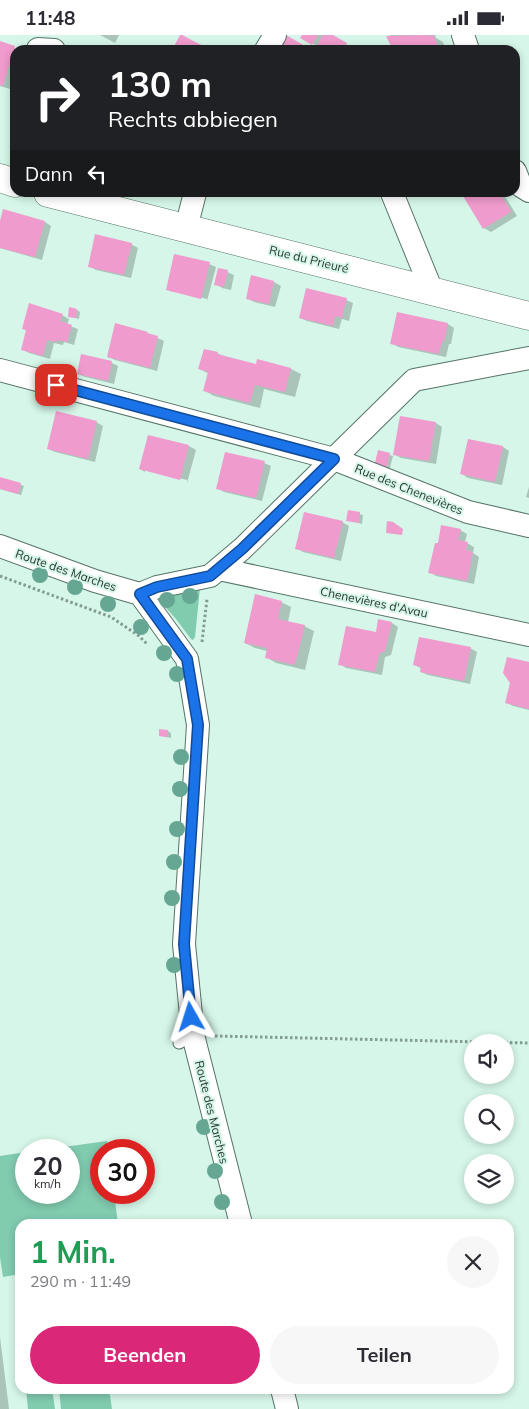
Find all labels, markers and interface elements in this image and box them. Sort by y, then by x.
text: 11:48 [25,6,75,30]
text: 130 m [108,62,212,106]
icon: right [25,65,90,130]
text: Rechts abbiegen [108,105,278,133]
icon: left [83,160,111,188]
text: Dann [25,162,73,186]
street label: Rue du Prieuré [268,242,350,276]
pin [35,364,77,406]
icon: arrive [42,371,70,399]
street label: Rue des Chenevières [353,460,465,518]
street label: Route des Marches [14,546,118,594]
street label: Chenevières d'Avau [319,583,429,621]
position arrow [164,990,216,1042]
map controls [464,1034,514,1204]
button: sound [464,1034,514,1084]
street label: Route des Marches [192,1059,232,1165]
button: search [464,1094,514,1144]
speed limit sign: 30 [90,1139,155,1204]
text: 20 [32,1150,63,1181]
button: layers [464,1154,514,1204]
text: km/h [34,1176,61,1191]
text: 1 Min. [30,1233,116,1271]
button: close [447,1236,499,1288]
text: 290 m · 11:49 [30,1271,131,1291]
button: Beenden [30,1326,260,1384]
button: Teilen [270,1326,499,1384]

